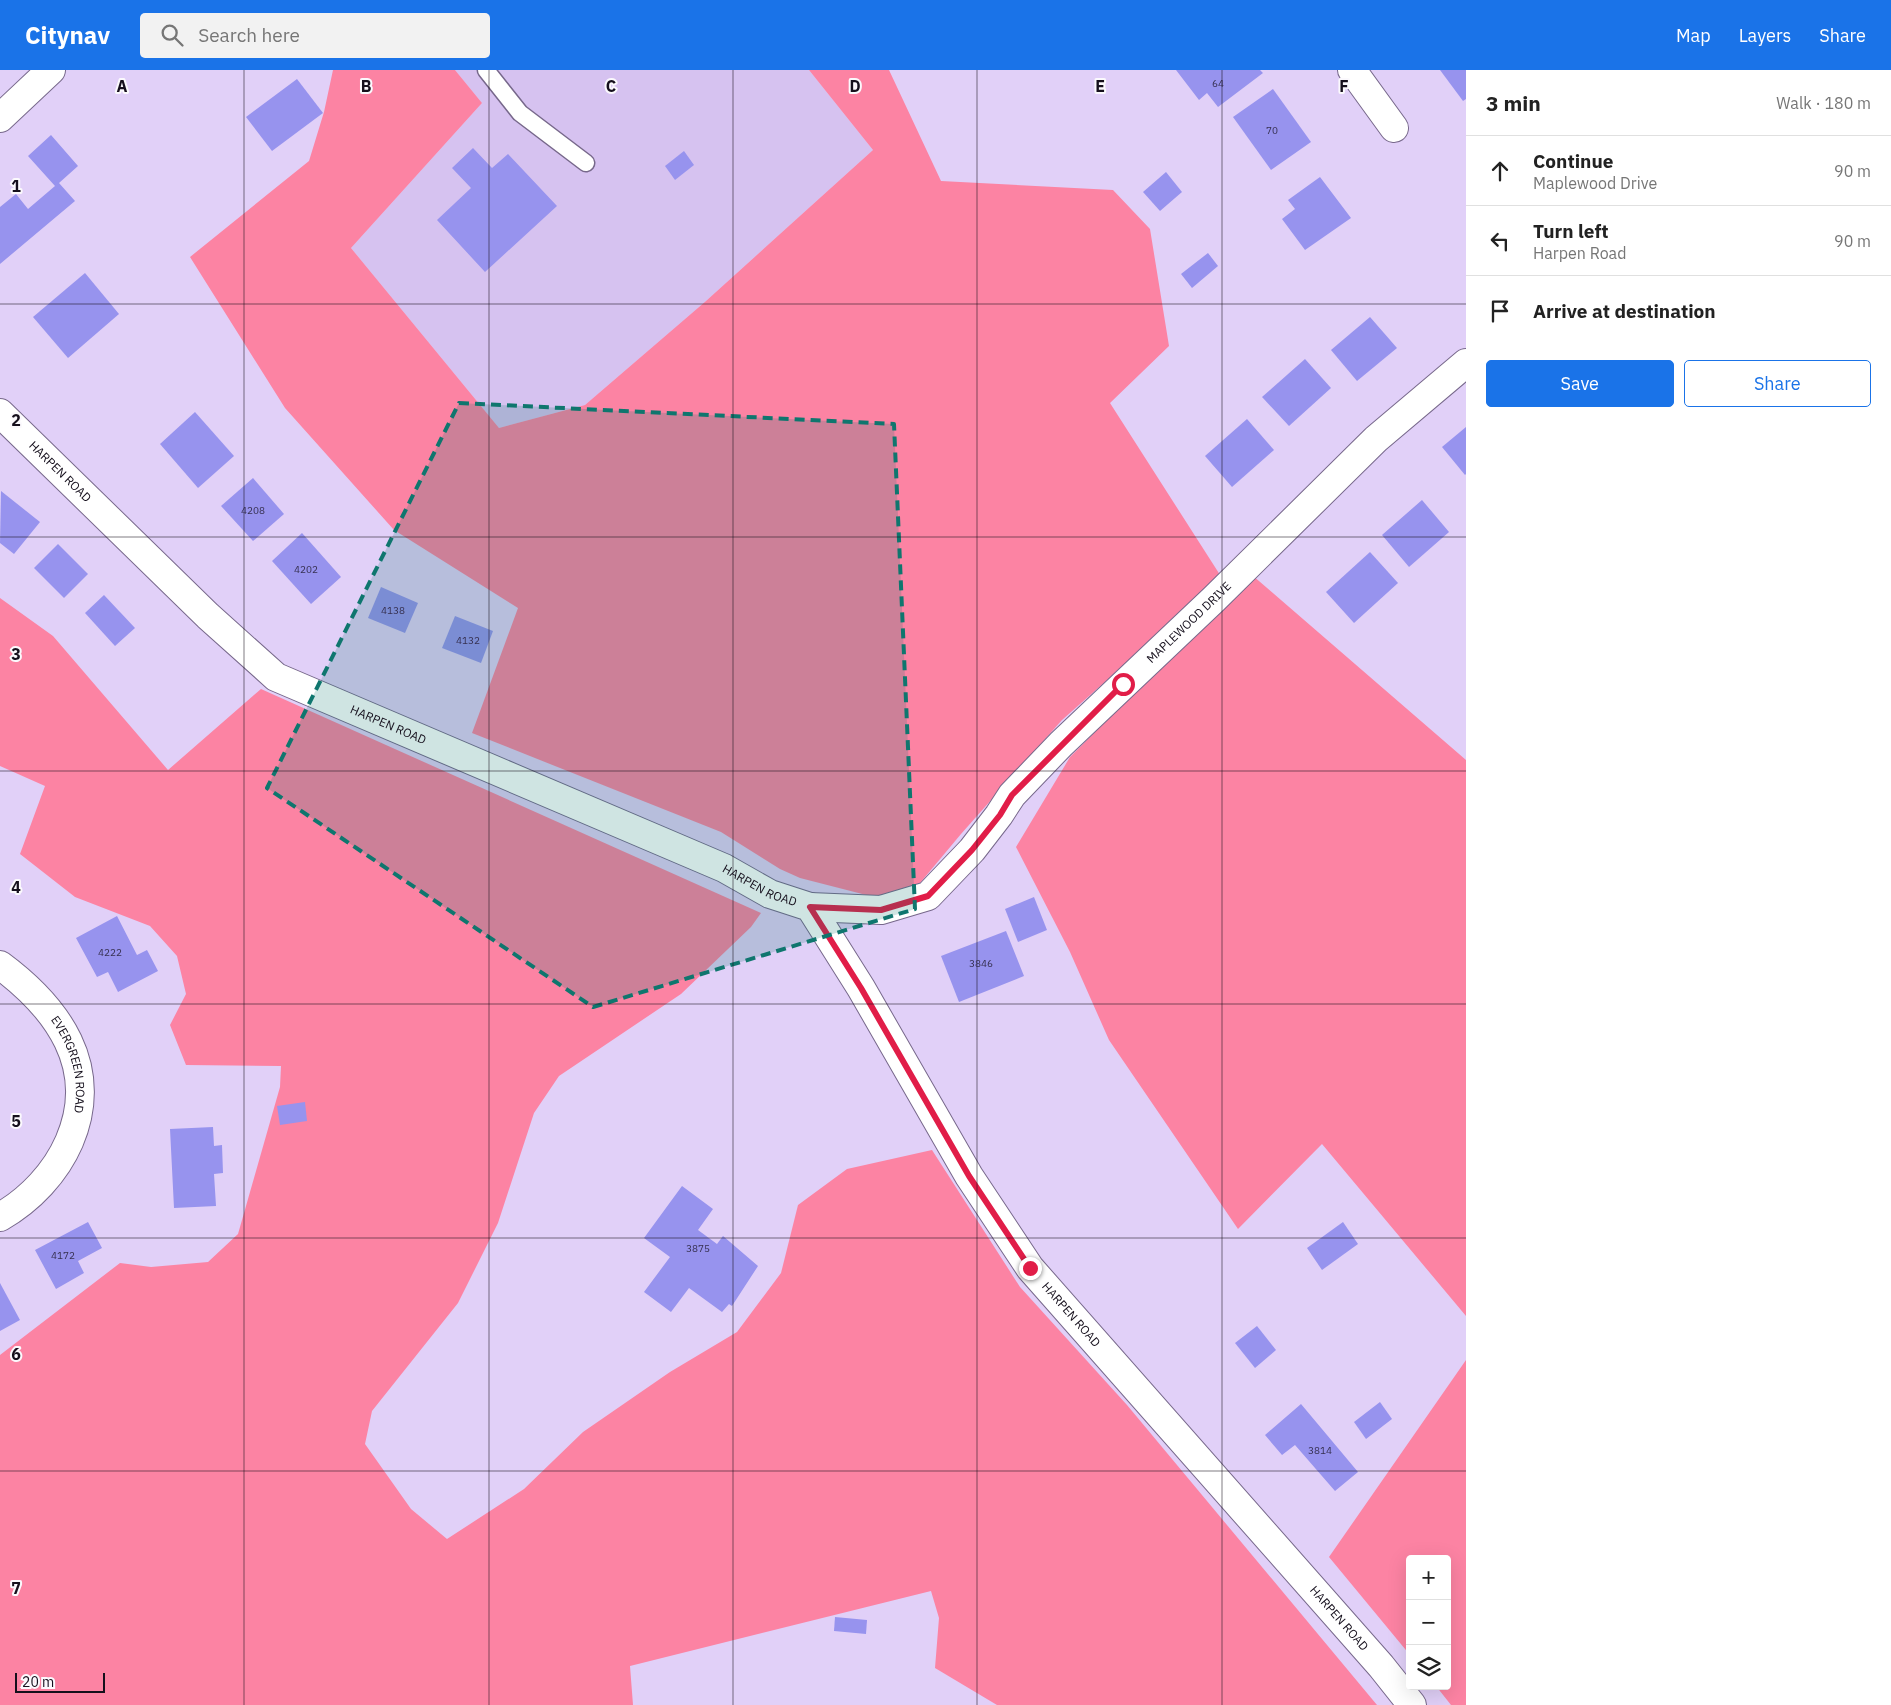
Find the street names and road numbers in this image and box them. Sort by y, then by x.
street label: HARPEN ROAD [26,438,95,505]
street label: MAPLEWOOD DRIVE [1143,578,1234,666]
street label: HARPEN ROAD [348,702,429,747]
street label: HARPEN ROAD [720,861,799,909]
street label: EVERGREEN ROAD [48,1013,88,1114]
street label: HARPEN ROAD [1039,1279,1104,1350]
street label: HARPEN ROAD [1307,1583,1372,1653]

